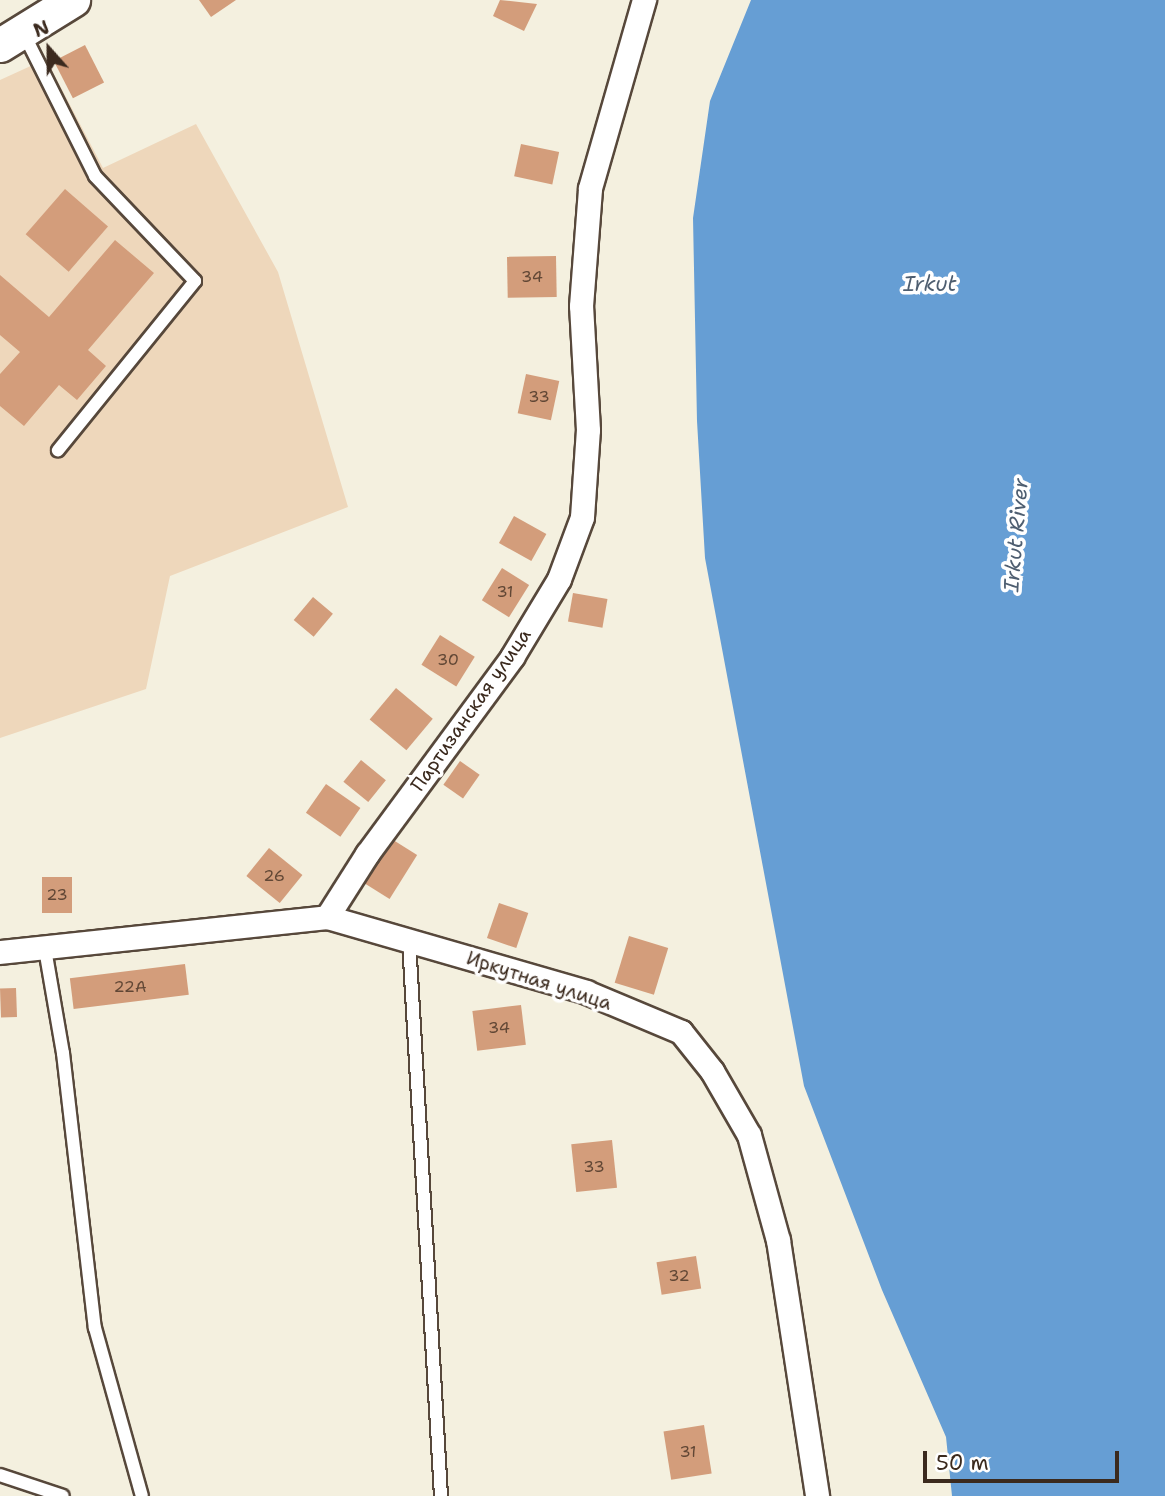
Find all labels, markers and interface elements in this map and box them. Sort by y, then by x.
north arrow [14,14,84,84]
text: N [30,15,53,43]
house number: 34 [521,267,543,287]
water label: Irkut [903,271,957,297]
house number: 33 [528,387,550,407]
water label: Irkut River [998,477,1034,593]
house number: 31 [496,582,514,602]
street label: Партизанская улица [406,624,536,796]
house number: 30 [437,650,459,670]
house number: 26 [263,866,285,886]
house number: 23 [46,885,68,905]
street label: Иркутная улица [463,947,615,1015]
house number: 22А [113,977,147,997]
house number: 34 [488,1018,510,1038]
house number: 33 [583,1157,605,1177]
house number: 32 [668,1266,690,1286]
scale bar [927,1436,1123,1480]
house number: 31 [679,1442,697,1462]
text: 50 m [936,1449,989,1477]

